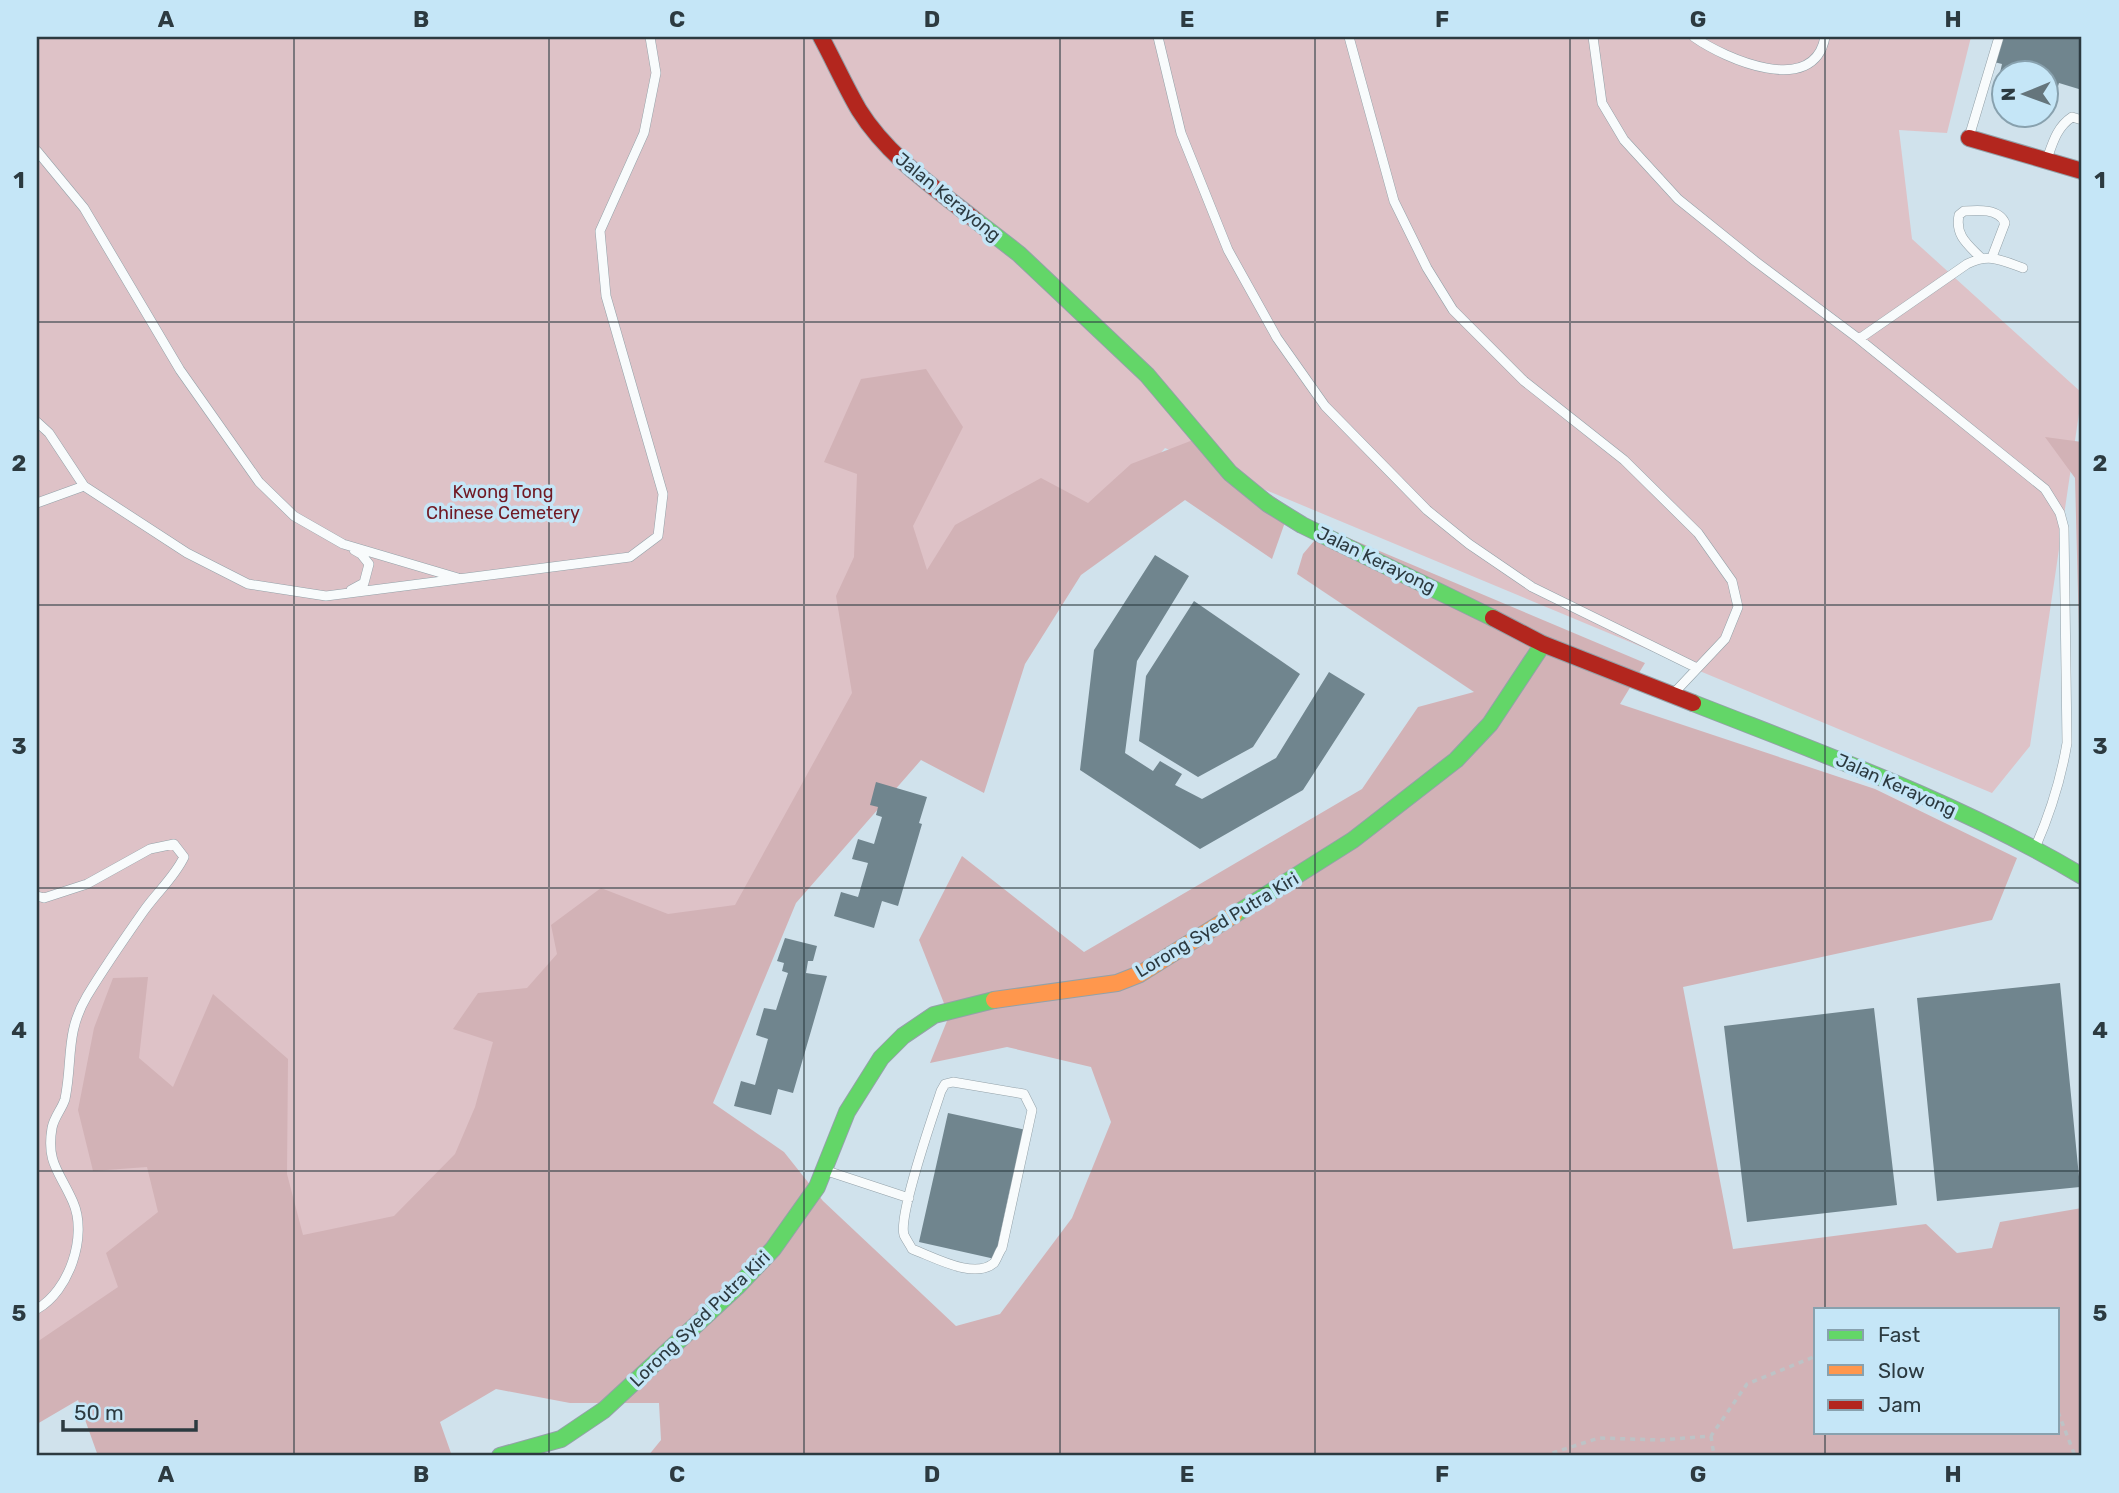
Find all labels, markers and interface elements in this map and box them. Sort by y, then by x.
text: A [158,5,175,33]
text: B [413,5,429,33]
text: C [669,5,685,33]
text: D [924,5,940,33]
text: E [1180,5,1194,33]
text: F [1435,5,1449,33]
text: G [1690,5,1706,33]
text: H [1944,5,1962,33]
north arrow [1990,60,2060,130]
text: N [1997,87,2020,101]
street label: Jalan Kerayong [891,148,1005,246]
text: 1 [13,166,25,194]
text: 1 [2094,166,2106,194]
text: 2 [12,449,26,477]
text: 2 [2093,449,2107,477]
park label: Kwong Tong Chinese Cemetery [426,481,580,524]
street label: Jalan Kerayong [1313,522,1439,598]
text: 3 [11,732,27,760]
text: 3 [2092,732,2108,760]
street label: Jalan Kerayong [1832,749,1960,821]
street label: Lorong Syed Putra Kiri [1132,868,1302,982]
text: 4 [11,1016,27,1044]
text: 4 [2092,1016,2108,1044]
street label: Lorong Syed Putra Kiri [625,1246,775,1392]
text: 5 [12,1299,27,1327]
text: 5 [2093,1299,2108,1327]
legend [1814,1308,2060,1434]
text: Fast [1878,1322,1920,1347]
text: Slow [1878,1358,1925,1383]
scale bar [63,1388,196,1432]
text: Jam [1878,1392,1922,1417]
text: 50 m [74,1400,124,1425]
text: A [158,1460,175,1488]
text: B [413,1460,429,1488]
text: C [669,1460,685,1488]
text: D [924,1460,940,1488]
text: E [1180,1460,1194,1488]
text: F [1435,1460,1449,1488]
text: G [1690,1460,1706,1488]
text: H [1944,1460,1962,1488]

